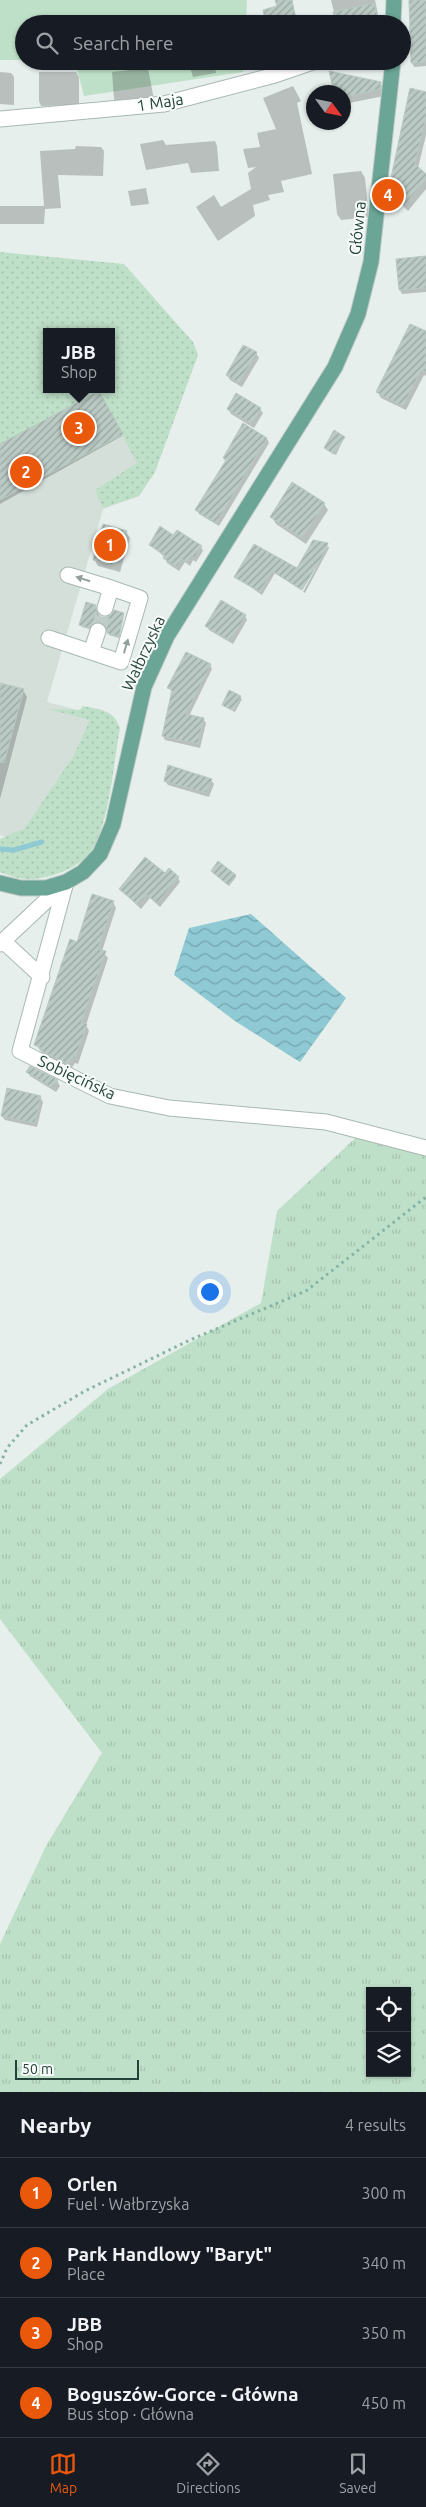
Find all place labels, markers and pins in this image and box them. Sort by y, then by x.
pin: 4 [372,176,404,214]
pin: 3 [63,409,95,447]
pin: 2 [10,453,42,491]
pin: 1 [94,526,126,564]

